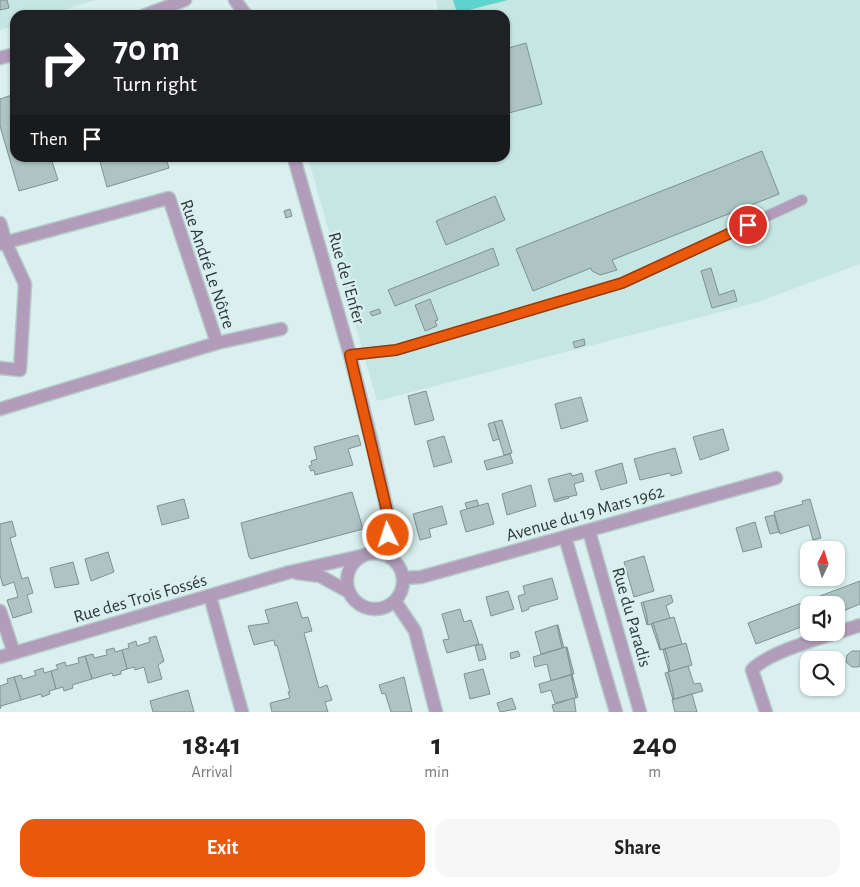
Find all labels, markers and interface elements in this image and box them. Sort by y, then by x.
icon: right [30,30,95,95]
text: 70 m [113,32,180,67]
text: Turn right [113,73,197,95]
icon: arrive [78,125,106,153]
text: Then [30,130,68,149]
street label: Rue André Le Nôtre [177,198,238,331]
pin [727,204,769,246]
icon: arrive [734,211,762,239]
street label: Rue de l'Enfer [324,230,368,327]
street label: Avenue du 19 Mars 1962 [504,483,666,545]
position arrow [361,508,413,560]
north arrow [800,541,845,586]
map controls [800,541,845,696]
street label: Rue du Paradis [608,565,654,669]
street label: Rue des Trois Fossés [72,571,209,627]
button: sound [800,596,845,641]
button: search [800,651,845,696]
text: 18:41 [183,730,241,760]
text: 1 [431,730,442,760]
text: 240 [632,730,677,760]
text: Arrival [192,764,233,780]
text: min [424,764,449,780]
text: m [648,764,661,780]
button: Exit [20,819,425,877]
button: Share [435,819,840,877]

